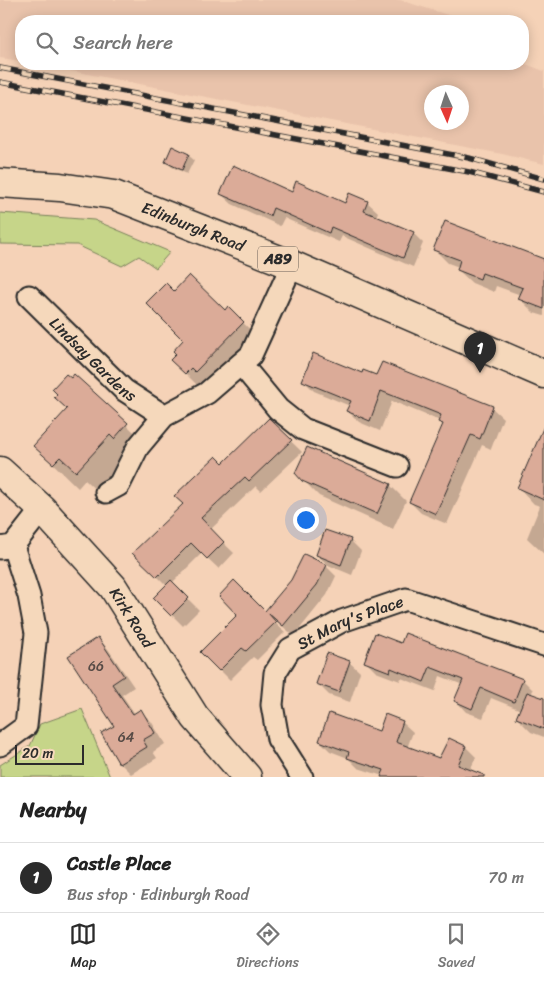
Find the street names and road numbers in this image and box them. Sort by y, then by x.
street label: Edinburgh Road [137,193,251,261]
road number: A89 [258,246,298,272]
street label: Lindsay Gardens [42,310,143,410]
street label: Kirk Road [101,581,163,655]
street label: St Mary's Place [291,587,407,658]

